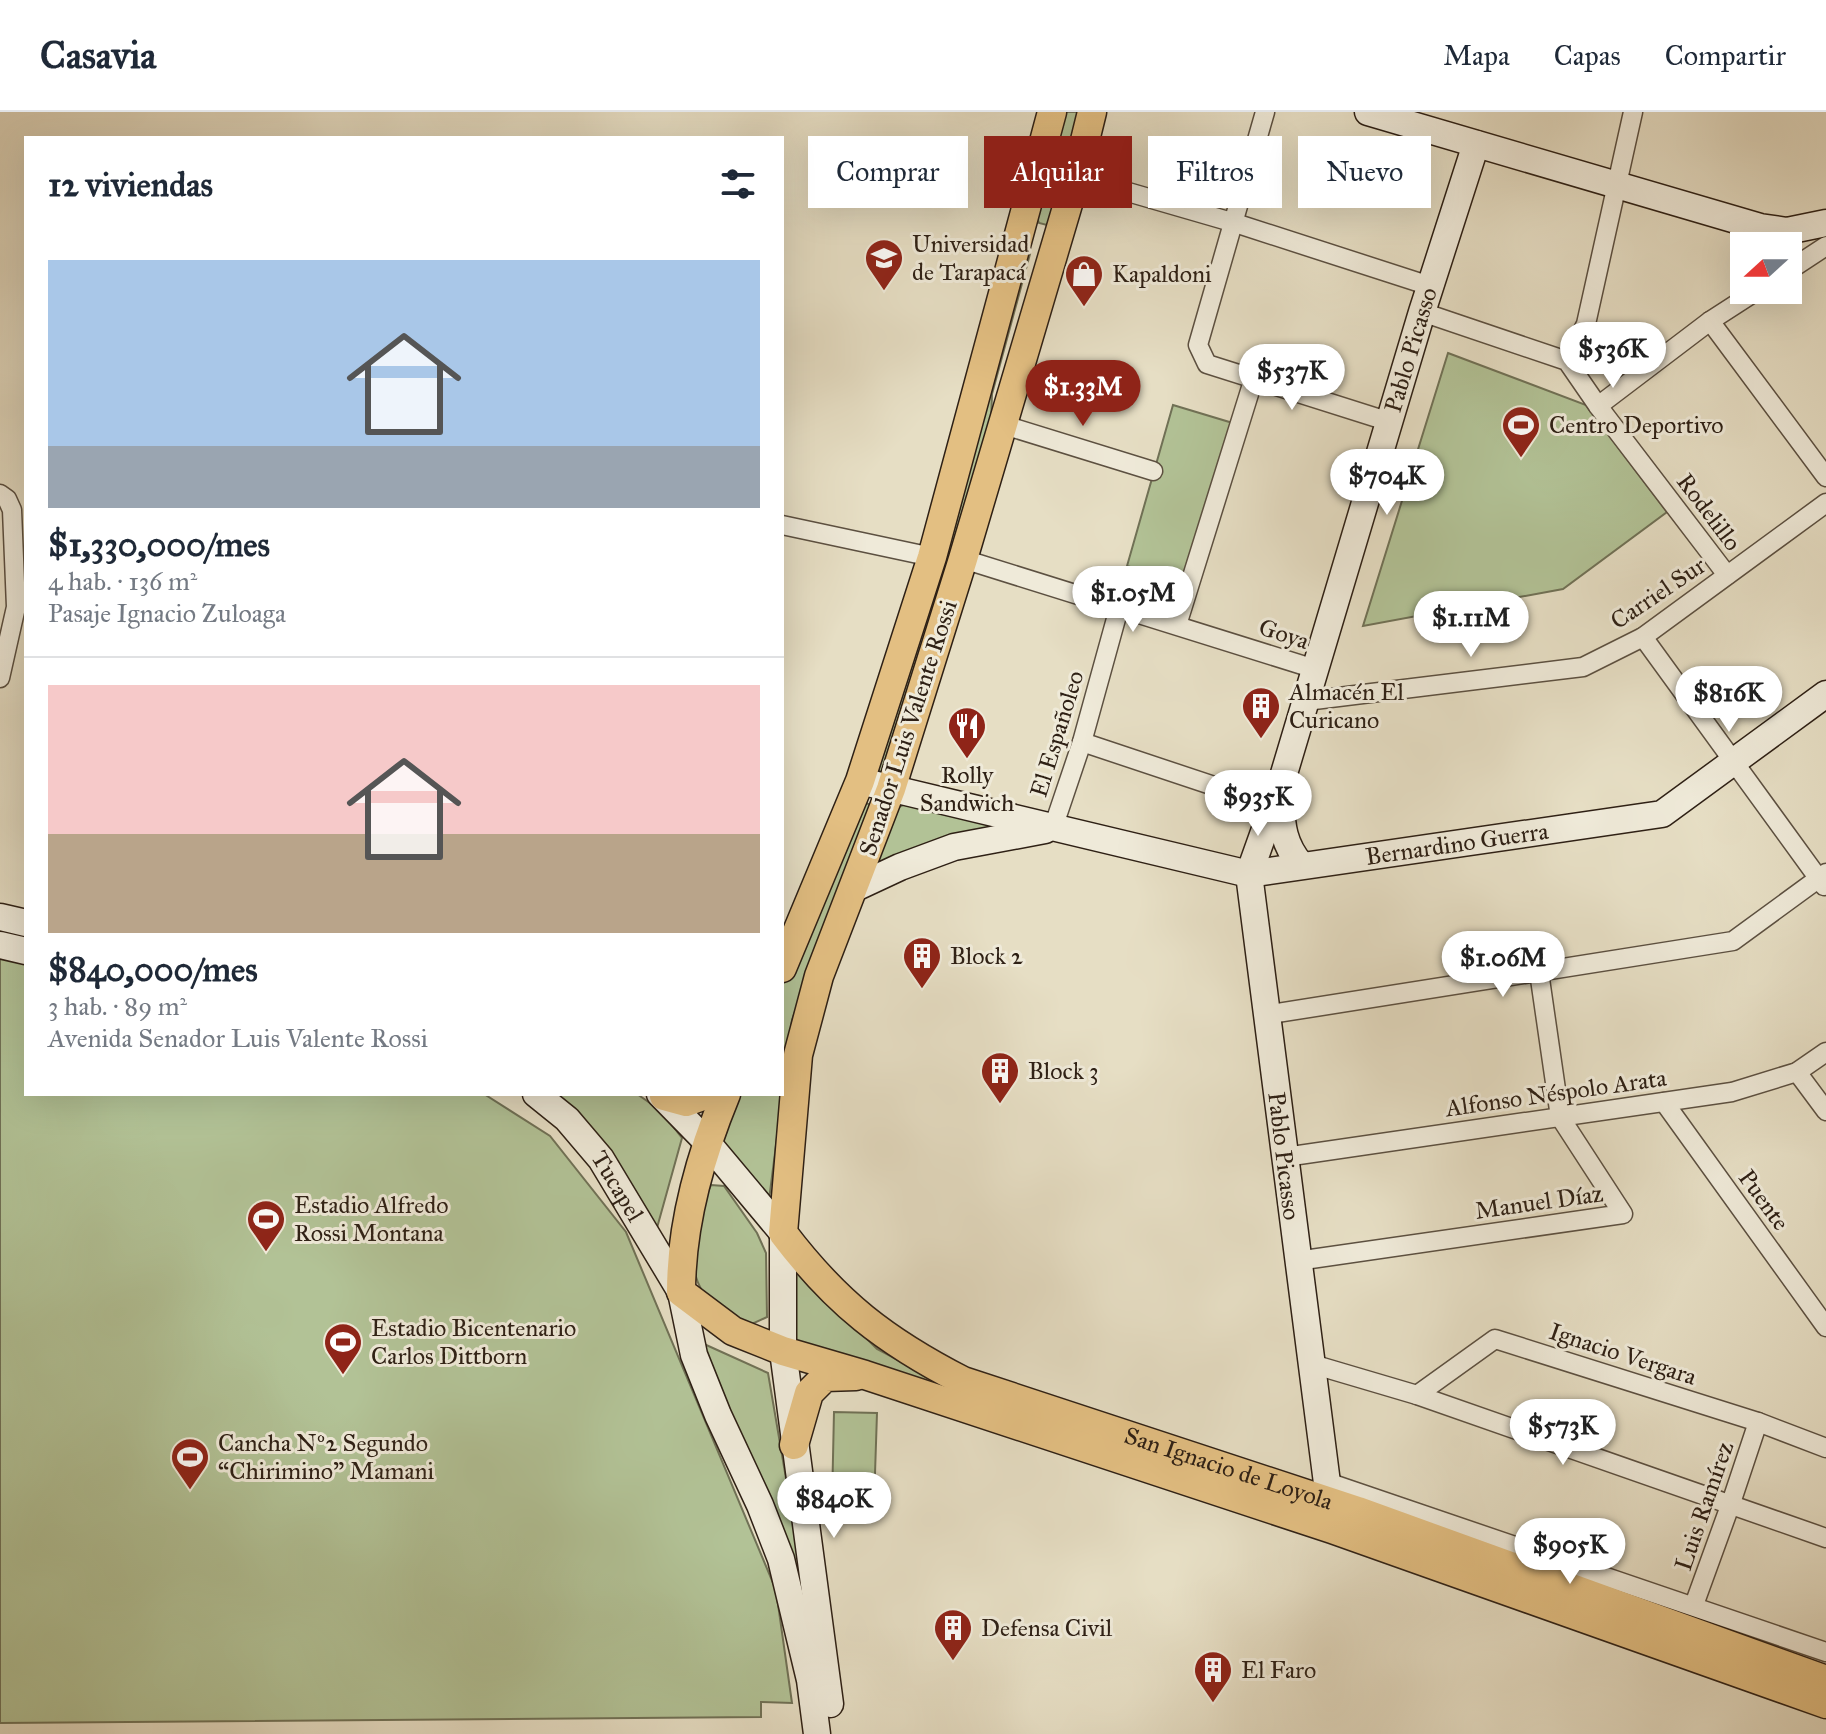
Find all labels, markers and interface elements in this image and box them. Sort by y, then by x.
text: Casavia [40,32,156,78]
text: Mapa [1443,38,1510,73]
text: Capas [1554,38,1621,73]
text: Compartir [1665,38,1786,73]
chip: Comprar [808,136,968,208]
chip: Alquilar [984,136,1132,208]
chip: Filtros [1148,136,1282,208]
chip: Nuevo [1298,136,1431,208]
icon: filters [716,162,760,206]
text: 12 viviendas [48,164,213,205]
place label: Universidad de Tarapacá [912,229,1029,287]
north arrow [1730,232,1802,304]
map controls [1730,232,1802,304]
school or university icon: Universidad de Tarapacá [863,237,905,292]
shop icon: Kapaldoni [1063,253,1105,308]
place label: Kapaldoni [1112,259,1212,289]
street label: Pablo Picasso [1378,283,1444,416]
icon: home [332,312,476,456]
pin: $536K [1557,322,1669,390]
text: $536K [1578,332,1648,364]
pin: $537K [1236,344,1348,412]
text: $537K [1257,354,1327,386]
pin: $1.33M [1018,360,1148,428]
text: $1.33M [1044,370,1122,402]
sports icon: Centro Deportivo [1500,404,1542,459]
place label: Centro Deportivo [1549,410,1724,440]
pin: $704K [1331,449,1443,517]
text: $704K [1348,459,1426,491]
street label: Rodelillo [1670,467,1748,557]
text: $1,330,000/mes [48,524,270,565]
street label: Carriel Sur [1605,550,1711,636]
text: 4 hab. · 136 m² [48,565,197,597]
pin: $1.05M [1068,566,1198,634]
text: $1.05M [1090,576,1176,608]
pin: $1.11M [1406,591,1536,659]
street label: Senador Luis Valente Rossi [852,596,964,860]
text: Pasaje Ignacio Zuloaga [48,597,286,629]
text: $1.11M [1432,601,1510,633]
street label: Goya [1255,612,1314,656]
pin: $816K [1673,666,1785,734]
street label: El Españoleo [1024,667,1090,801]
text: $816K [1693,676,1765,708]
place label: Almacén El Curicano [1288,677,1404,735]
building icon: Almacén El Curicano [1240,685,1282,740]
restaurant icon: Rolly Sandwich [946,705,988,760]
icon: home [332,737,476,881]
place label: Rolly Sandwich [920,760,1014,818]
pin: $935K [1202,770,1314,838]
text: $935K [1223,780,1293,812]
street label: Bernardino Guerra [1363,816,1551,872]
pin: $1.06M [1438,931,1568,999]
building icon: Block 2 [901,935,943,990]
place label: Block 2 [950,941,1023,971]
text: $1.06M [1460,941,1546,973]
text: $840,000/mes [48,949,258,990]
text: 3 hab. · 89 m² [48,990,187,1022]
text: Avenida Senador Luis Valente Rossi [48,1022,428,1054]
building icon: Block 3 [979,1050,1021,1105]
place label: Block 3 [1028,1056,1099,1086]
street label: Alfonso Néspolo Arata [1443,1063,1669,1123]
street label: Pablo Picasso [1261,1090,1307,1222]
street label: Tucapel [584,1145,650,1228]
street label: Puente [1732,1164,1796,1236]
street label: Manuel Díaz [1473,1178,1605,1226]
place label: Estadio Alfredo Rossi Montana [294,1190,448,1248]
sports icon: Estadio Alfredo Rossi Montana [245,1198,287,1253]
place label: Estadio Bicentenario Carlos Dittborn [371,1313,576,1371]
street label: Ignacio Vergara [1546,1316,1701,1392]
sports icon: Estadio Bicentenario Carlos Dittborn [322,1321,364,1376]
pin: $573K [1507,1399,1619,1467]
text: $573K [1528,1409,1598,1441]
street label: San Ignacio de Loyola [1121,1420,1337,1517]
place label: Cancha Nº2 Segundo “Chirimino” Mamani [218,1428,435,1486]
sports icon: Cancha Nº2 Segundo “Chirimino” Mamani [169,1436,211,1491]
street label: Luis Ramírez [1668,1437,1740,1575]
pin: $840K [778,1472,890,1540]
text: $840K [795,1482,873,1514]
pin: $905K [1514,1518,1626,1586]
text: $905K [1532,1528,1608,1560]
building icon: Defensa Civil [932,1607,974,1662]
place label: Defensa Civil [981,1613,1113,1643]
building icon: El Faro [1192,1649,1234,1704]
place label: El Faro [1241,1655,1316,1685]

